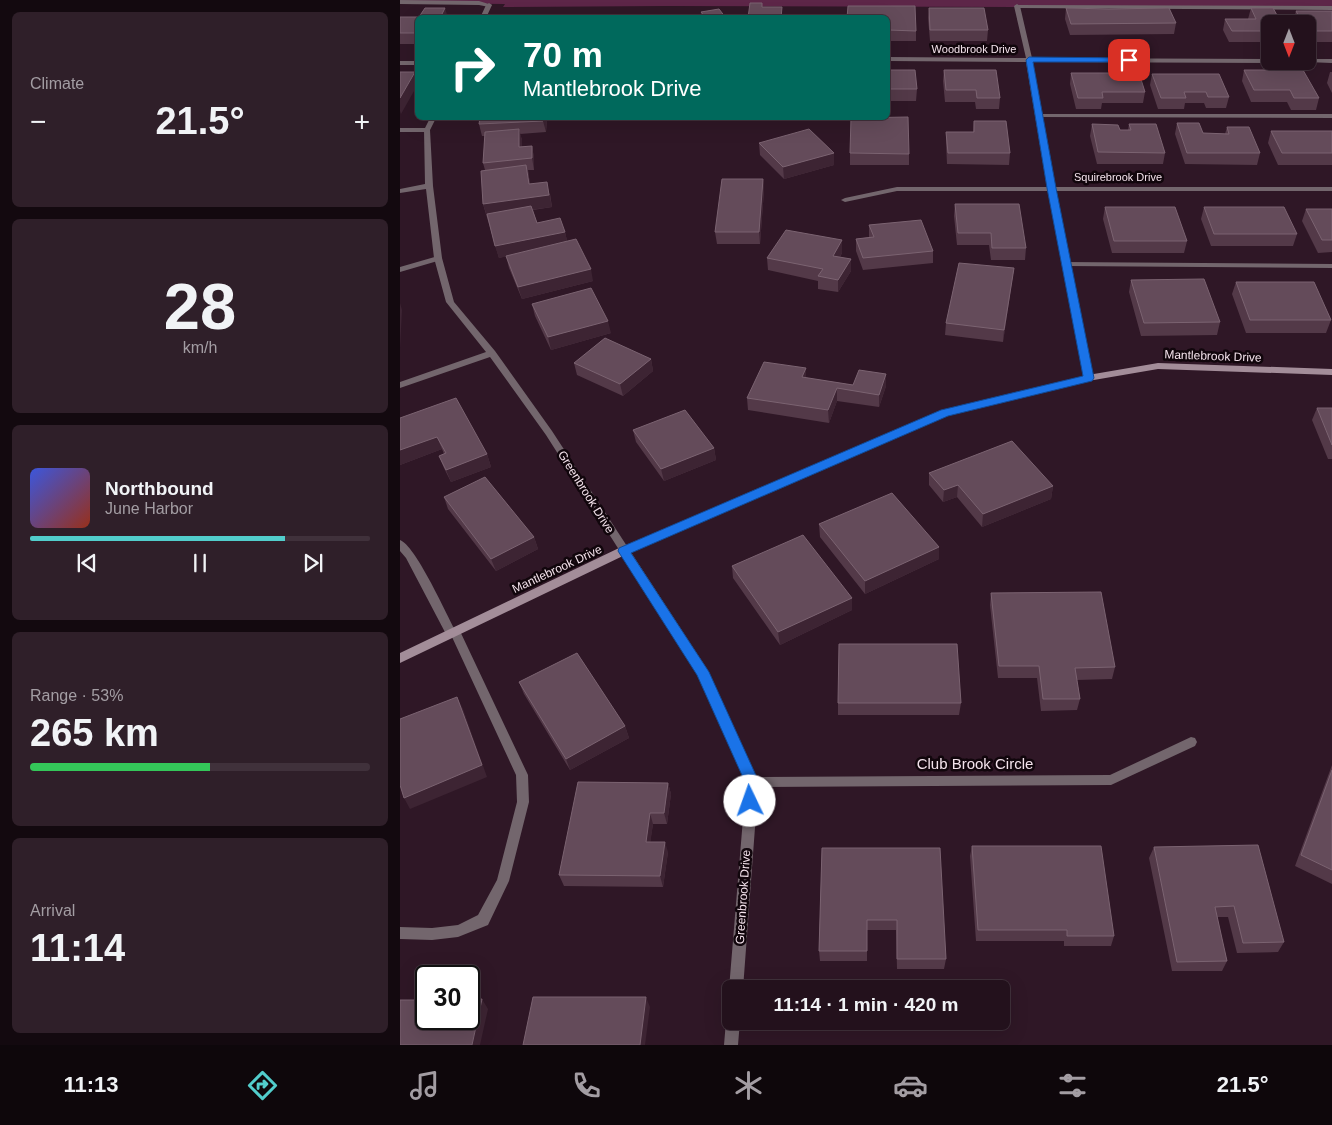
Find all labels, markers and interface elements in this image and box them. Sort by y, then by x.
north arrow [1261,15,1316,70]
map controls [1261,15,1316,70]
icon: right [440,35,505,100]
text: 70 m [523,35,603,74]
pin [1108,39,1150,81]
street label: Woodbrook Drive [932,43,1016,55]
icon: arrive [1115,46,1143,74]
text: Climate [30,75,84,92]
text: Mantlebrook Drive [523,76,702,101]
text: 21.5° [155,100,245,142]
text: − [30,106,46,137]
text: + [354,106,370,137]
street label: Squirebrook Drive [1074,171,1162,183]
text: 28 [164,270,236,343]
text: km/h [183,339,217,356]
street label: Mantlebrook Drive [1164,347,1262,365]
street label: Greenbrook Drive [555,448,617,536]
text: Northbound [105,478,214,499]
text: June Harbor [105,500,193,517]
street label: Mantlebrook Drive [510,542,604,596]
icon: previous [73,549,101,577]
icon: pause [186,549,214,577]
icon: next [299,549,327,577]
text: Range · 53% [30,687,123,704]
text: 265 km [30,712,159,754]
street label: Club Brook Circle [917,755,1033,772]
position arrow [723,774,775,826]
street label: Greenbrook Drive [733,849,753,945]
text: Arrival [30,902,75,919]
text: 11:14 [30,927,125,969]
speed limit sign: 30 [415,965,480,1030]
text: 11:14 · 1 min · 420 m [774,994,958,1015]
icon: directions [245,1068,280,1103]
icon: music [407,1068,442,1103]
icon: phone [569,1068,604,1103]
icon: climate [731,1068,766,1103]
icon: car [893,1068,928,1103]
icon: filters [1055,1068,1090,1103]
text: 11:13 [63,1072,119,1097]
text: 21.5° [1217,1072,1268,1097]

